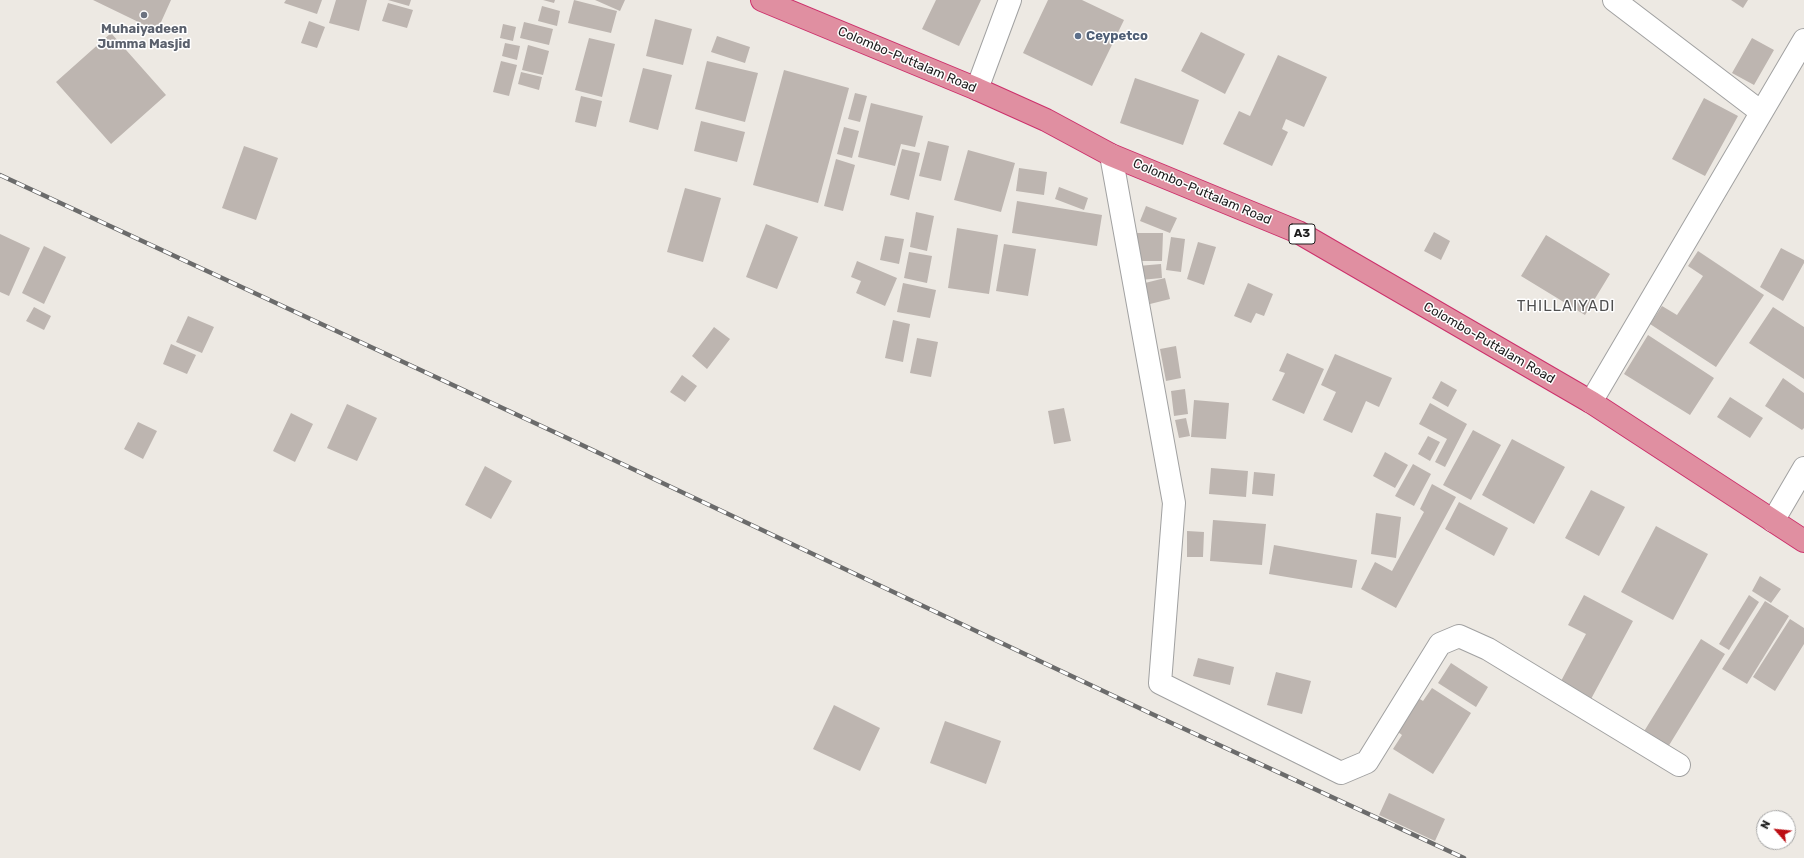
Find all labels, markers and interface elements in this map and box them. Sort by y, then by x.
marker: Muhaiyadeen Jumma Masjid [139,10,149,20]
place label: Muhaiyadeen Jumma Masjid [98,21,190,52]
street label: Colombo-Puttalam Road [835,24,979,96]
place label: Ceypetco [1086,28,1148,44]
marker: Ceypetco [1073,31,1083,41]
street label: Colombo-Puttalam Road [1130,156,1274,228]
road number: A3 [1289,224,1315,244]
district label: THILLAIYADI [1517,298,1615,316]
street label: Colombo-Puttalam Road [1421,299,1557,387]
north arrow [1756,810,1796,850]
text: N [1758,818,1773,831]

